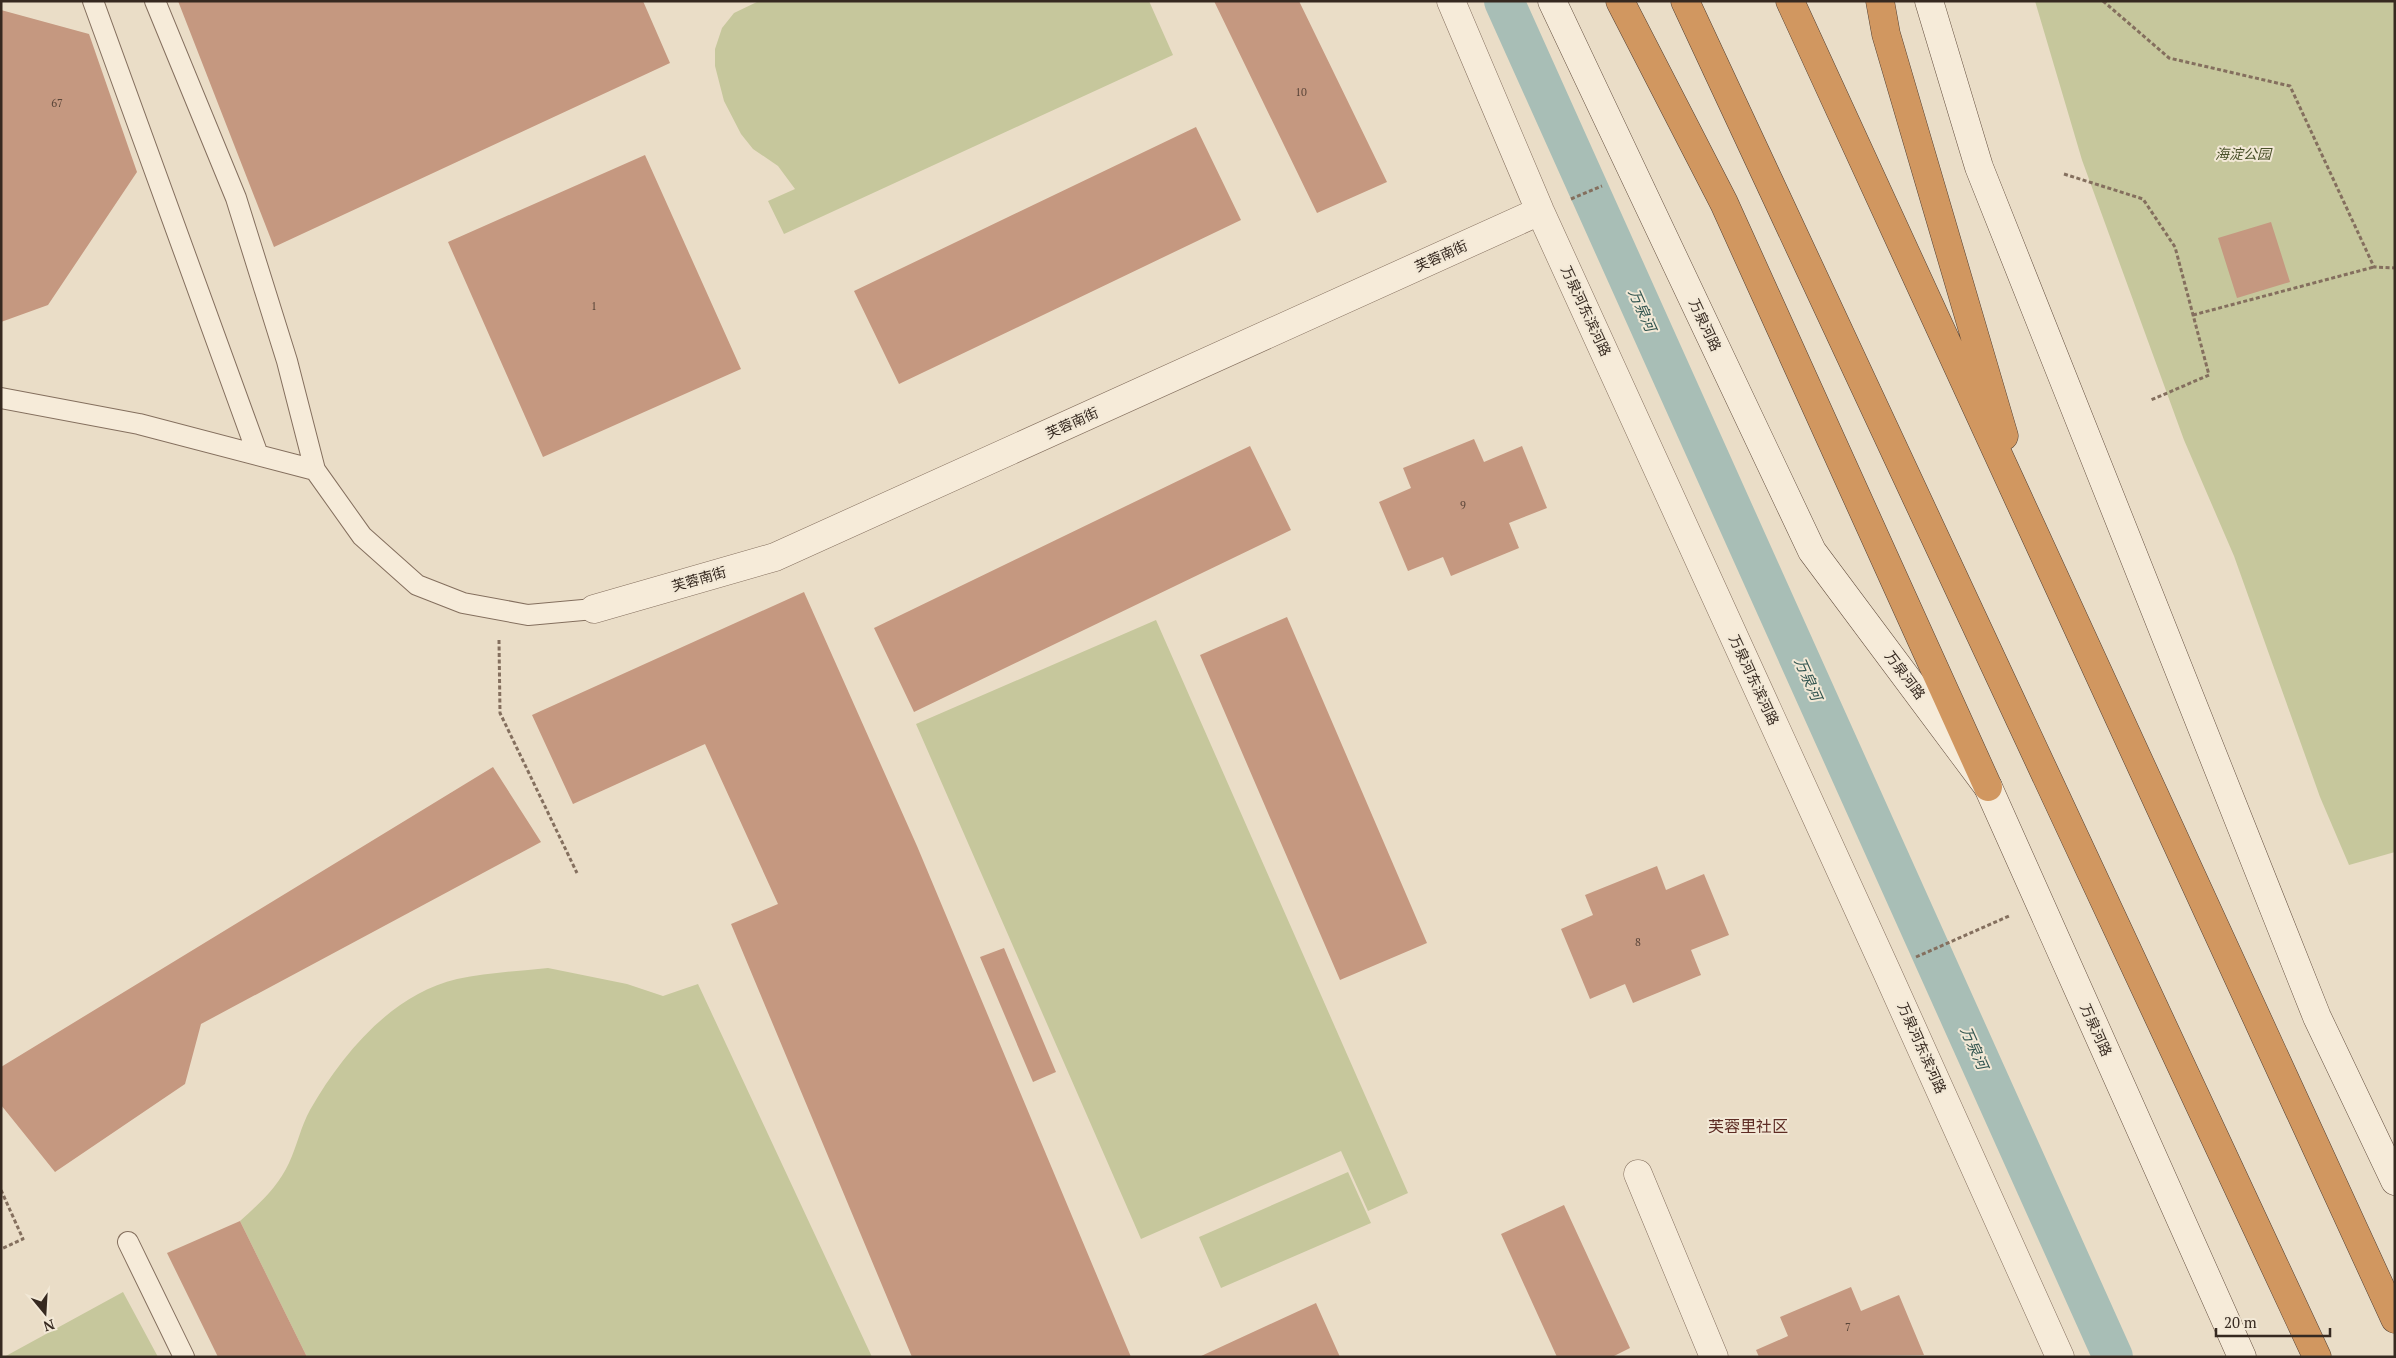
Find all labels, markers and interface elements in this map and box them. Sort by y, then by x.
house number: 10 [1295,85,1307,99]
house number: 67 [51,96,63,110]
park label: 海淀公园 [2215,144,2273,163]
street label: 芙蓉南街 [1411,235,1470,276]
street label: 万泉河东滨河路 [1557,262,1616,359]
water label: 万泉河 [1625,285,1662,337]
street label: 万泉河路 [1685,295,1726,354]
house number: 1 [591,299,597,313]
street label: 芙蓉南街 [1042,402,1101,443]
house number: 9 [1460,498,1466,512]
street label: 芙蓉南街 [669,562,728,595]
street label: 万泉河东滨河路 [1725,631,1784,728]
street label: 万泉河路 [1881,647,1930,703]
water label: 万泉河 [1791,654,1828,706]
house number: 8 [1635,935,1641,949]
street label: 万泉河东滨河路 [1894,999,1951,1096]
street label: 万泉河路 [2076,1000,2117,1059]
water label: 万泉河 [1957,1023,1994,1075]
district label: 芙蓉里社区 [1708,1115,1788,1137]
north arrow [20,1288,70,1338]
scale bar [2216,1306,2330,1338]
text: 20 m [2224,1312,2257,1332]
text: N [41,1315,57,1337]
house number: 7 [1845,1320,1851,1334]

